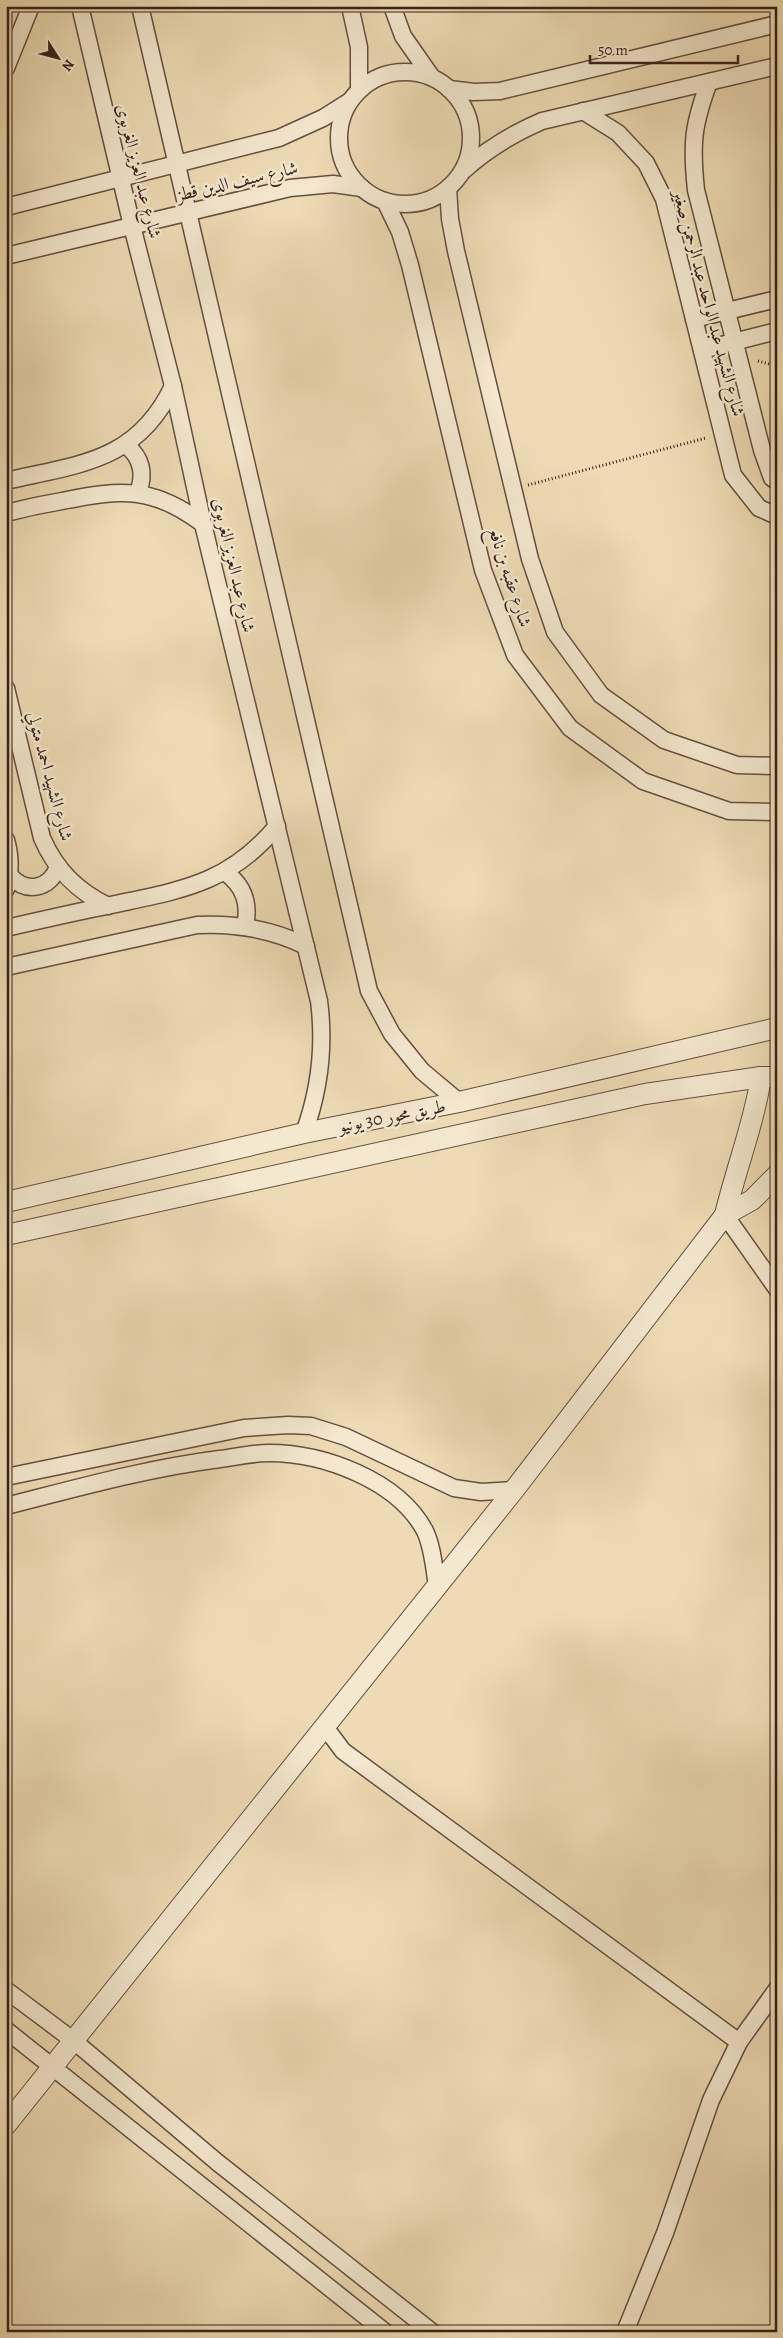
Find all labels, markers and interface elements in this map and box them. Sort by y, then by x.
north arrow [32,32,82,82]
scale bar [590,32,738,64]
text: 50 m [598,40,628,60]
text: N [57,56,79,75]
street label: شارع عبد العزيز الغربوى [108,101,167,242]
street label: شارع سيف الدين قطز [172,155,301,210]
street label: شارع الشهيد عبد الواحد عبد الرحمن صغير [664,185,751,420]
street label: شارع عبد العزيز الغربوى [204,495,261,636]
street label: شارع عقبه بن نافع [479,524,537,631]
street label: شارع الشهيد احمد متولي [18,709,79,844]
street label: طريق محور 30 يونيو [334,1094,448,1139]

